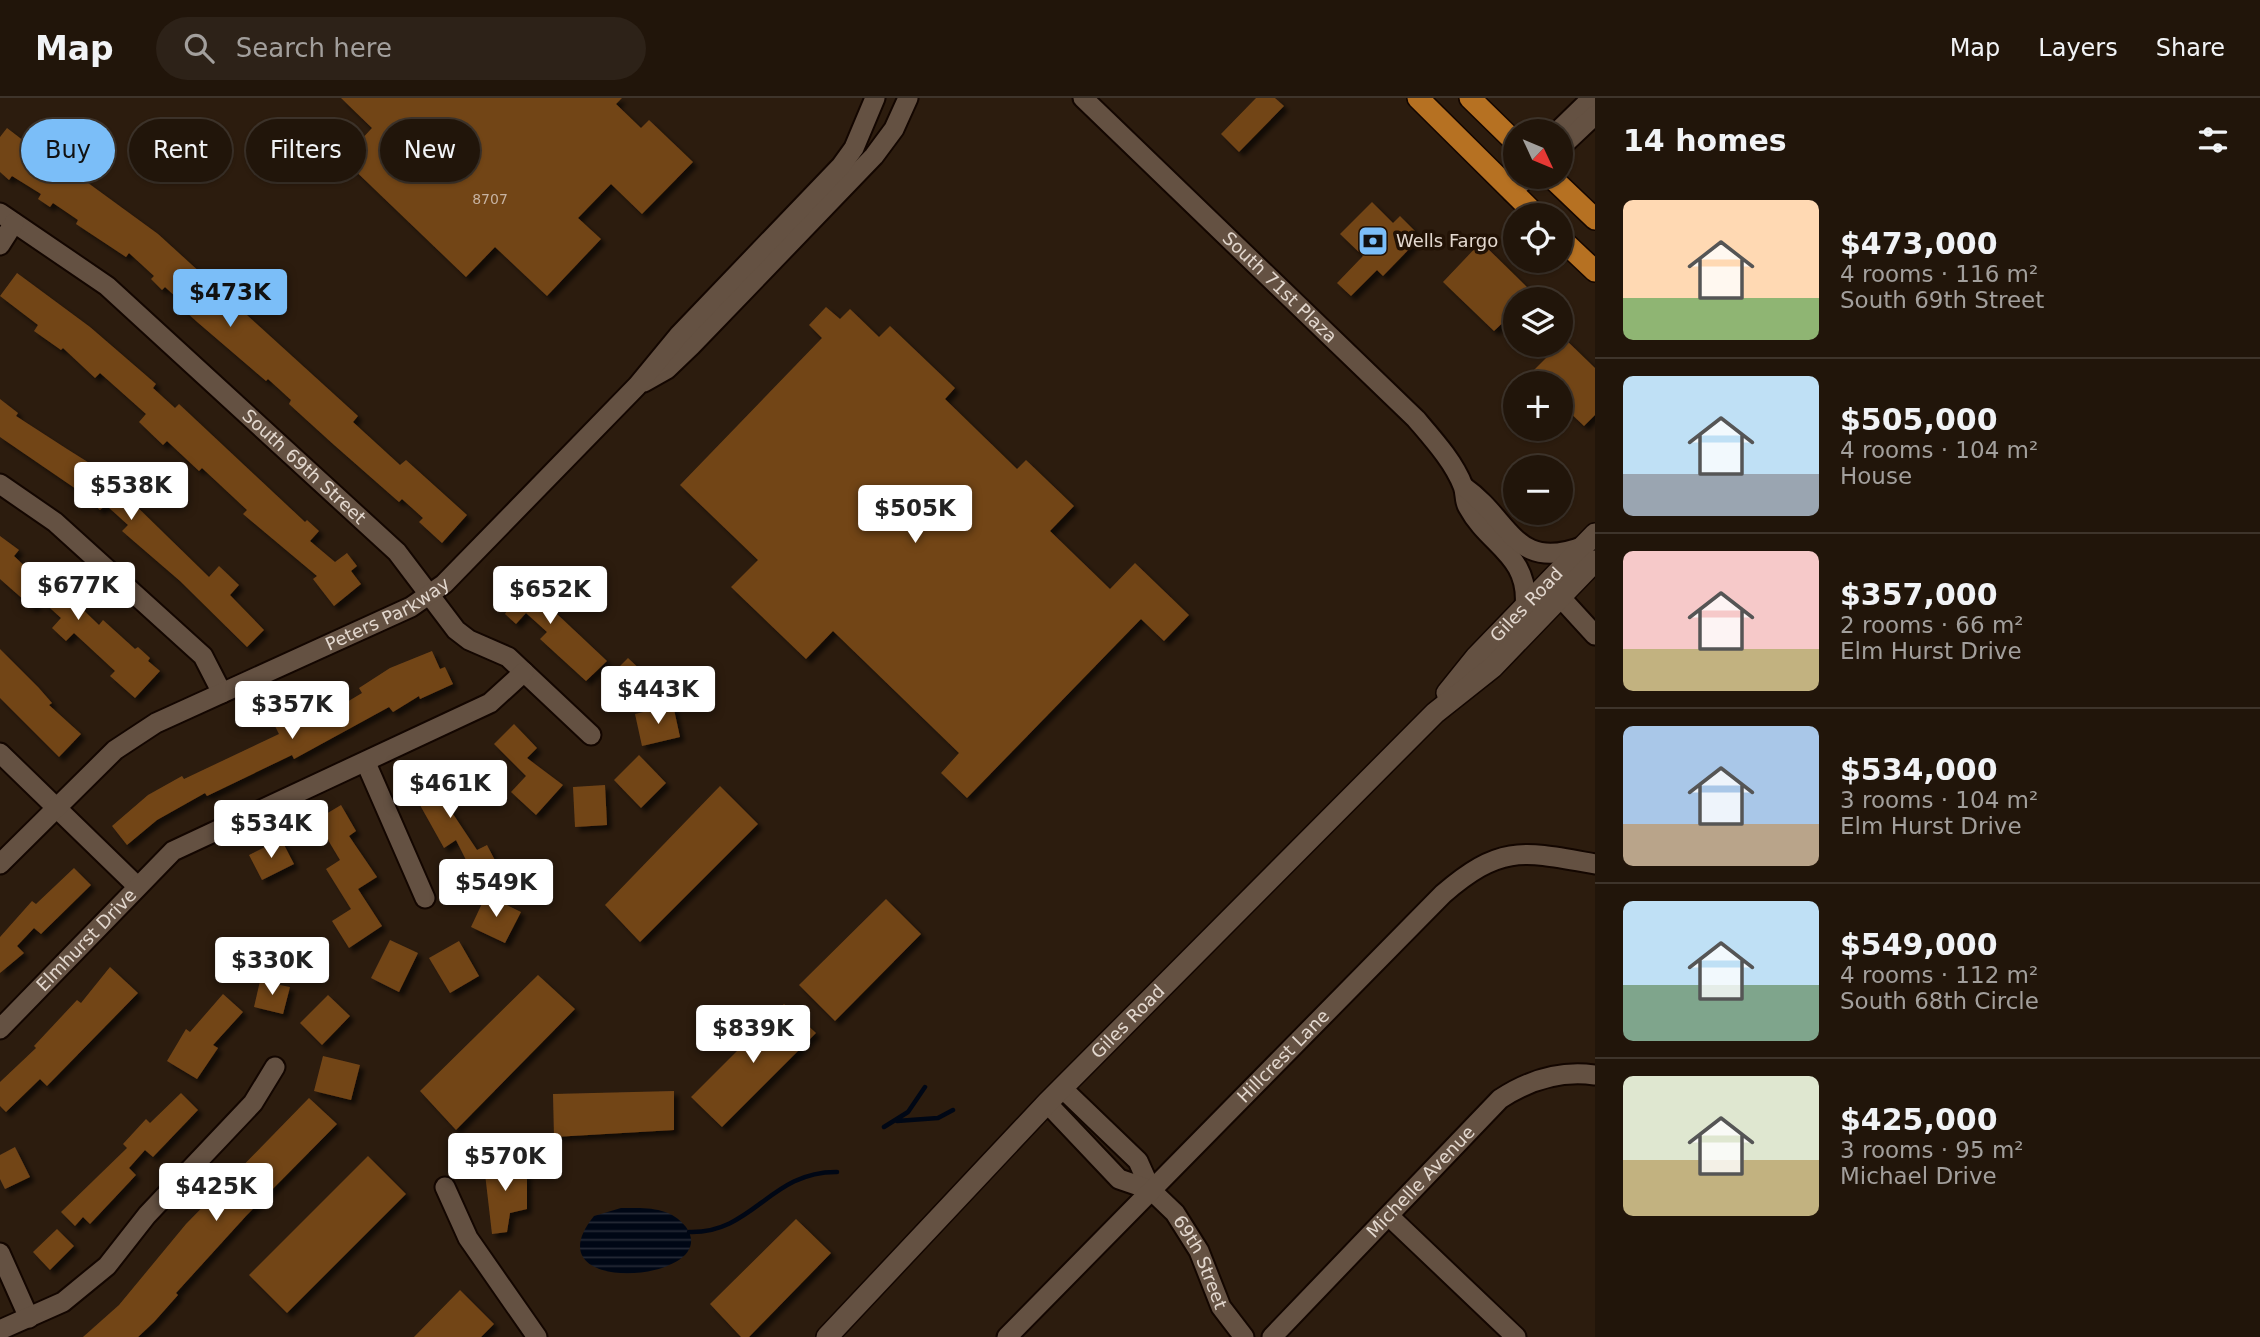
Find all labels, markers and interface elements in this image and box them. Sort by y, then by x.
search box [156,17,646,80]
text: Map [35,29,114,68]
icon: search [180,29,218,67]
text: Search here [236,33,392,63]
text: Map [1950,34,2000,62]
text: Layers [2038,34,2118,62]
text: Share [2156,34,2225,62]
chip: Buy [21,119,115,182]
chip: Rent [129,119,232,182]
chip: Filters [246,119,366,182]
chip: New [380,119,480,182]
north arrow [1503,119,1573,189]
map controls [1503,119,1573,525]
icon: filters [2194,121,2232,159]
text: 14 homes [1623,123,1787,158]
house number: 8707 [472,191,508,207]
button: locate [1503,203,1573,273]
bank icon: Wells Fargo [1356,224,1390,258]
text: $473,000 [1840,226,1998,261]
street label: South 71st Plaza [1218,227,1341,347]
icon: home [1679,228,1763,312]
place label: Wells Fargo [1396,230,1498,251]
text: 4 rooms · 116 m² [1840,261,2038,287]
pin: $473K [181,270,279,329]
text: $473K [189,279,271,305]
button: layers [1503,287,1573,357]
text: South 69th Street [1840,287,2044,313]
button: + [1503,371,1573,441]
text: $505,000 [1840,402,1998,437]
icon: home [1679,404,1763,488]
street label: South 69th Street [238,405,370,528]
text: 4 rooms · 104 m² [1840,437,2038,463]
button: − [1503,455,1573,525]
pin: $538K [82,462,180,522]
text: House [1840,463,1912,489]
text: $538K [90,472,172,498]
pin: $505K [866,486,964,545]
text: $505K [874,495,956,521]
pin: $677K [29,562,127,622]
street label: Giles Road [1486,563,1567,646]
pin: $652K [501,566,599,626]
text: $677K [37,572,119,598]
street label: Peters Parkway [322,572,454,655]
text: $652K [509,576,591,602]
text: $357,000 [1840,577,1998,612]
icon: home [1679,579,1763,663]
text: 2 rooms · 66 m² [1840,612,2024,638]
text: Elm Hurst Drive [1840,638,2022,664]
pin: $443K [609,666,707,726]
text: $443K [617,676,699,702]
pin: $357K [243,682,341,741]
text: $357K [251,691,333,717]
text: $534,000 [1840,752,1998,787]
icon: home [1679,754,1763,838]
pin: $461K [401,760,499,820]
text: $461K [409,770,491,796]
text: 3 rooms · 104 m² [1840,787,2038,813]
pin: $534K [222,800,320,860]
text: $534K [230,810,312,836]
text: Elm Hurst Drive [1840,813,2022,839]
pin: $549K [447,860,545,919]
text: $549K [455,869,537,895]
street label: Elmhurst Drive [32,884,140,995]
text: $549,000 [1840,927,1998,962]
icon: home [1679,929,1763,1013]
pin: $330K [223,937,321,997]
text: $330K [231,947,313,973]
text: 4 rooms · 112 m² [1840,962,2038,988]
street label: Giles Road [1087,980,1169,1062]
text: South 68th Circle [1840,988,2039,1014]
street label: Hillcrest Lane [1233,1005,1333,1107]
pin: $839K [704,1006,802,1065]
text: $839K [712,1015,794,1041]
text: $425,000 [1840,1102,1998,1137]
icon: home [1679,1104,1763,1188]
street label: Michelle Avenue [1362,1121,1479,1242]
pin: $570K [456,1134,554,1193]
text: 3 rooms · 95 m² [1840,1137,2024,1163]
text: $570K [464,1143,546,1169]
text: Michael Drive [1840,1163,1997,1189]
pin: $425K [167,1164,265,1223]
text: $425K [175,1173,257,1199]
street label: 69th Street [1169,1211,1232,1312]

